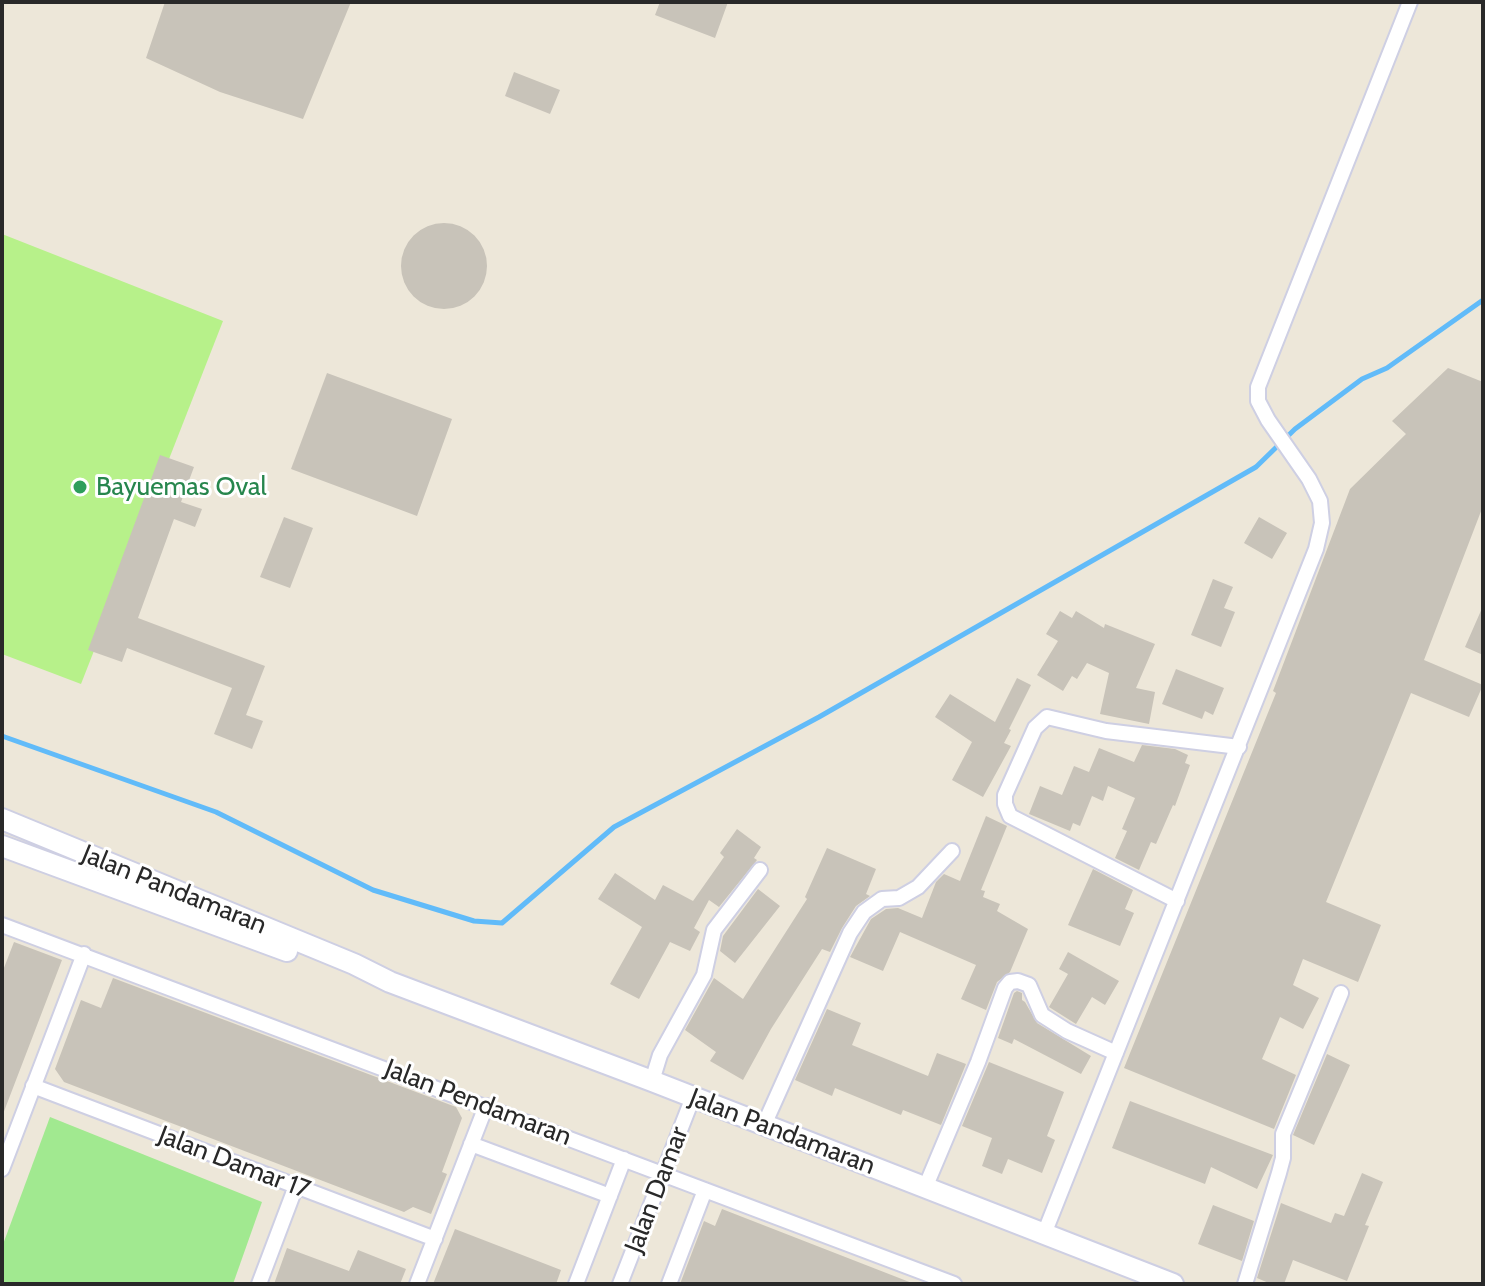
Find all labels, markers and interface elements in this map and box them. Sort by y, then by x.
place label: Bayuemas Oval [96,471,267,503]
marker: Bayuemas Oval [71,478,89,496]
street label: Jalan Pandamaran [77,839,271,941]
street label: Jalan Pendamaran [380,1053,576,1153]
street label: Jalan Pandamaran [685,1082,879,1182]
street label: Jalan Damar 17 [154,1120,314,1206]
street label: Jalan Damar [619,1123,695,1257]

